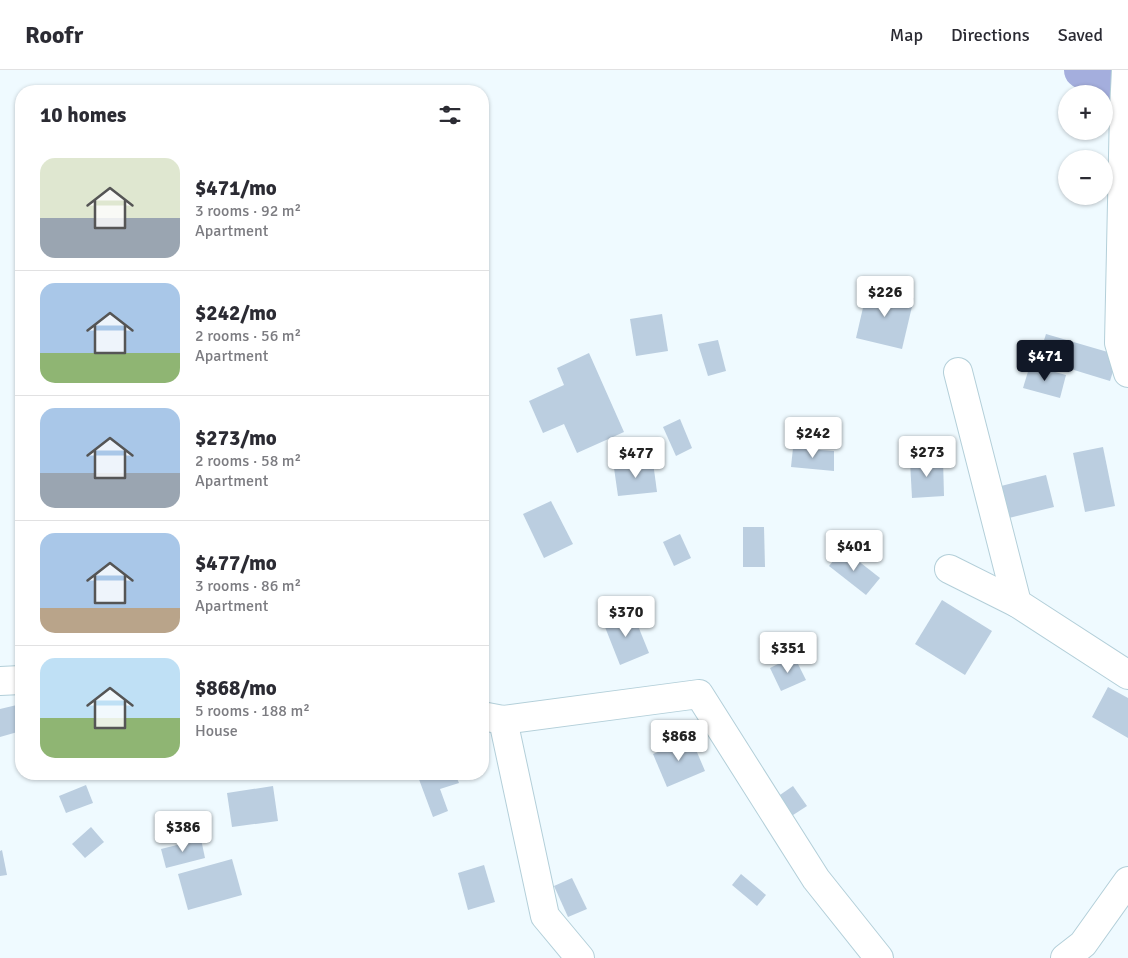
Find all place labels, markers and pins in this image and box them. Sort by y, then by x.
pin: $226 [855,276,915,318]
pin: $471 [1015,340,1075,382]
pin: $242 [783,416,843,459]
pin: $477 [606,436,666,479]
pin: $273 [897,436,957,478]
pin: $401 [824,530,884,572]
pin: $370 [596,596,656,638]
pin: $351 [758,632,818,674]
pin: $868 [649,720,709,762]
pin: $386 [153,810,213,853]

